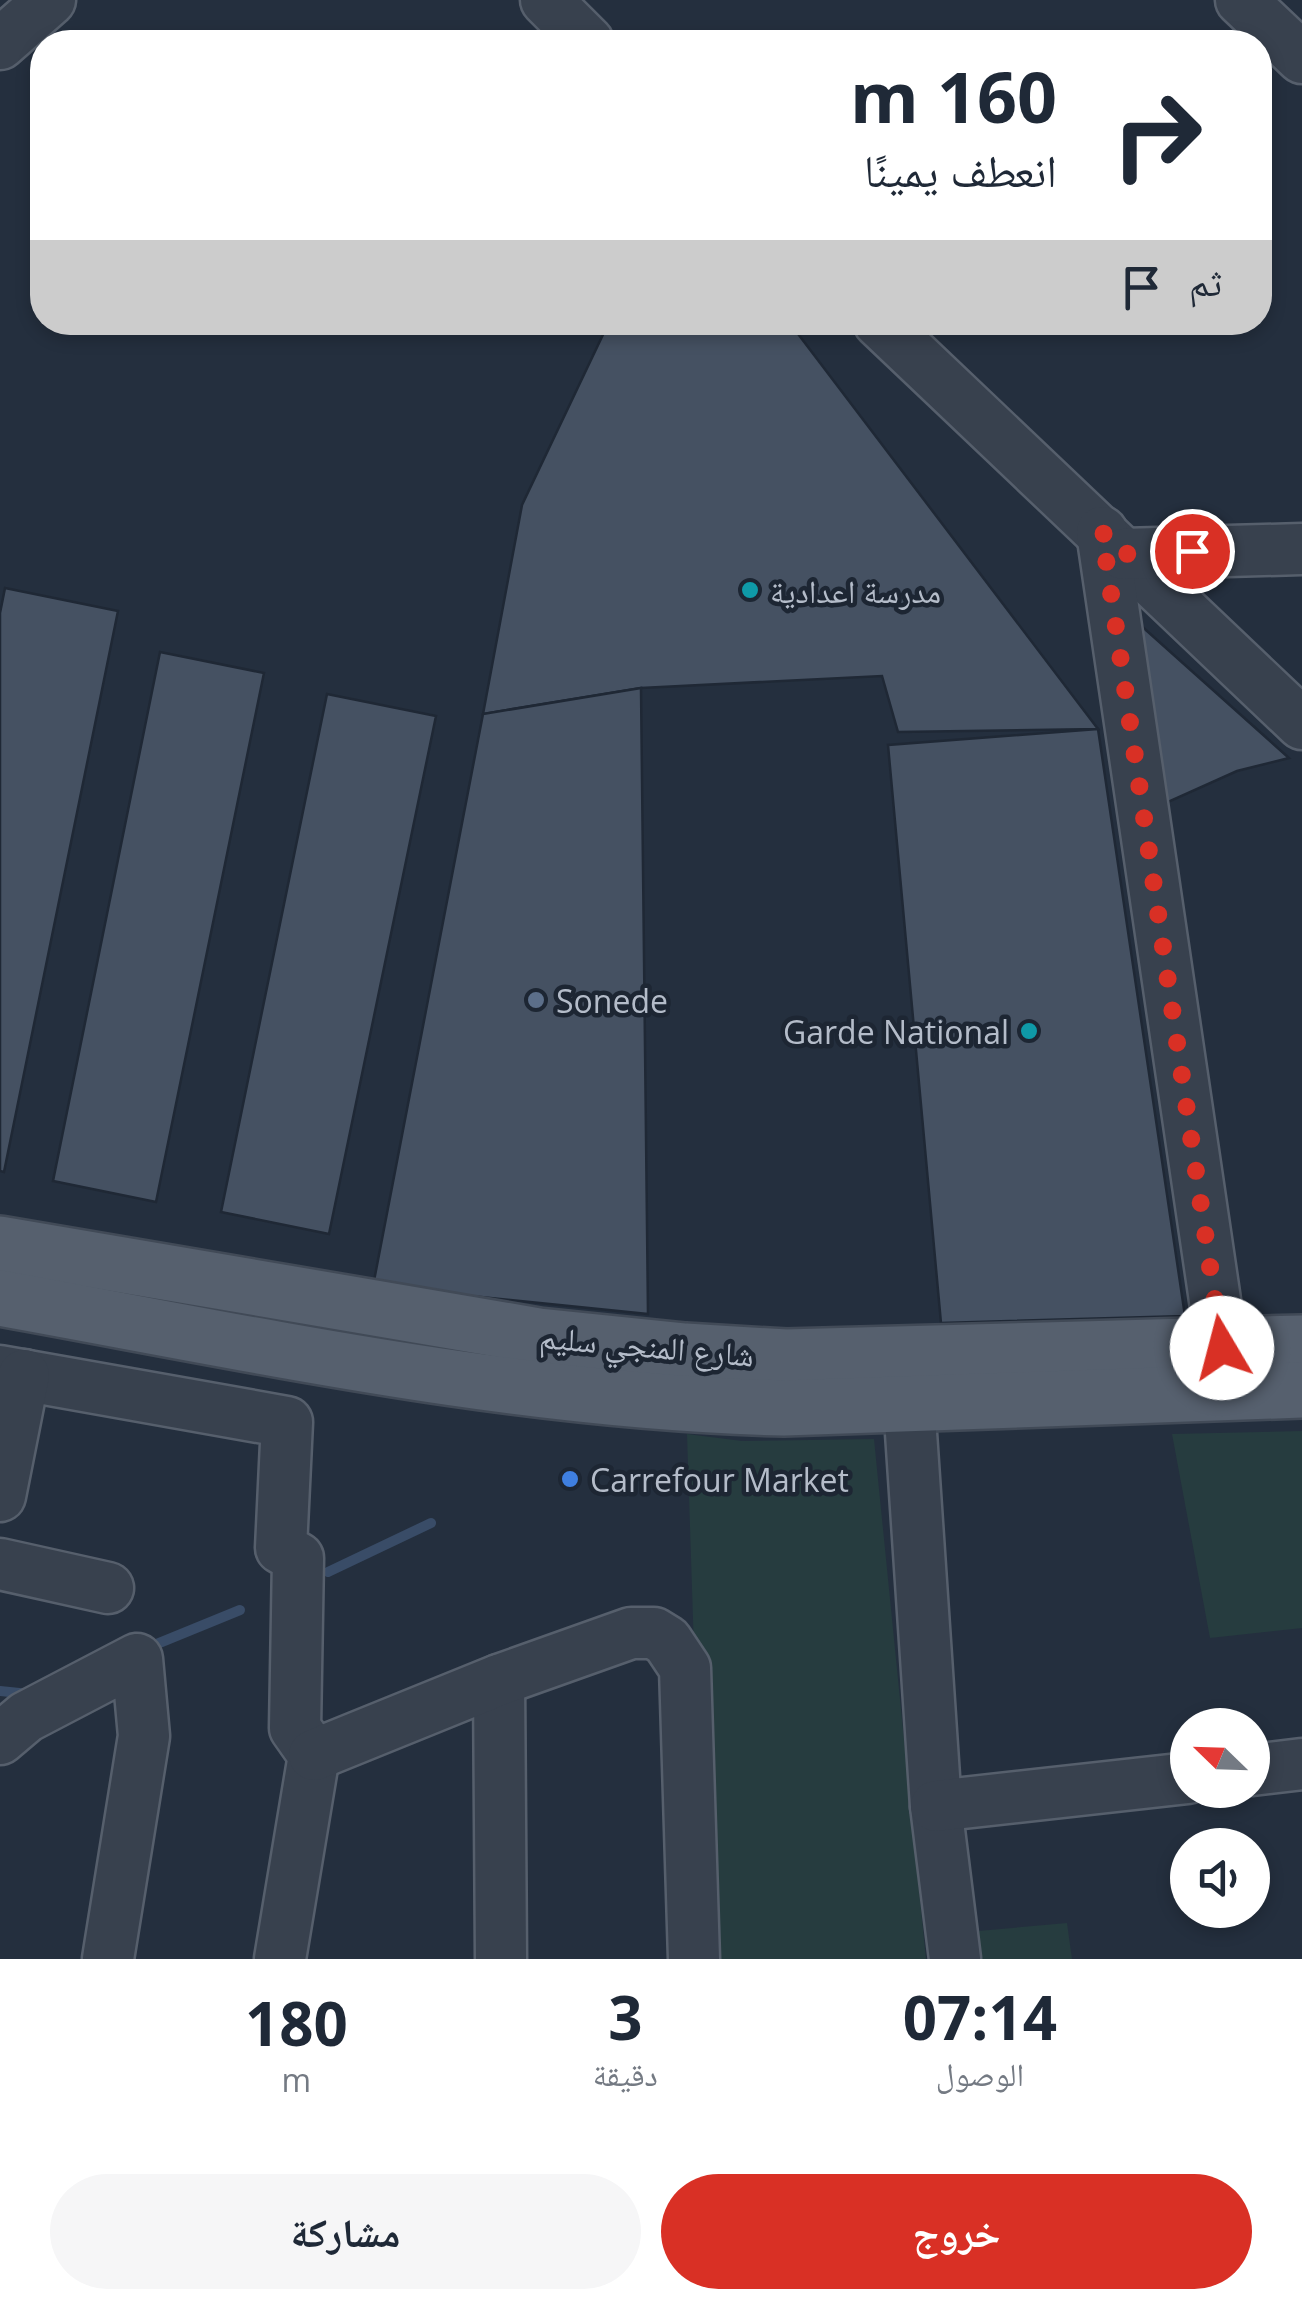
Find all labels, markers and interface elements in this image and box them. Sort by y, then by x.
text: 160 m [850,48,1057,144]
icon: right [1092,70,1222,200]
text: انعطف يمينًا [864,139,1057,200]
text: ثم [1189,255,1222,307]
icon: arrive [1114,260,1169,315]
pin [1150,509,1235,594]
icon: arrive [1165,524,1220,579]
place label: مدرسة اعدادية [770,569,941,612]
marker: مدرسة اعدادية [739,579,761,601]
place label: Sonede [556,979,668,1022]
marker: Sonede [525,989,547,1011]
place label: Garde National [783,1010,1009,1053]
marker: Garde National [1018,1020,1040,1042]
position arrow [1170,1296,1274,1400]
street label: شارع المنجي سليم [538,1314,756,1381]
place label: Carrefour Market [590,1458,849,1501]
marker: Carrefour Market [559,1468,581,1490]
north arrow [1170,1708,1270,1808]
map controls [1170,1708,1270,1928]
button: sound [1170,1828,1270,1928]
text: 3 [608,1976,642,2058]
text: 07:14 [903,1976,1057,2058]
text: 180 [245,1982,348,2064]
text: دقيقة [593,2052,658,2095]
text: الوصول [936,2052,1024,2095]
text: m [282,2058,311,2101]
button: مشاركة [50,2174,641,2289]
button: خروج [661,2174,1252,2289]

